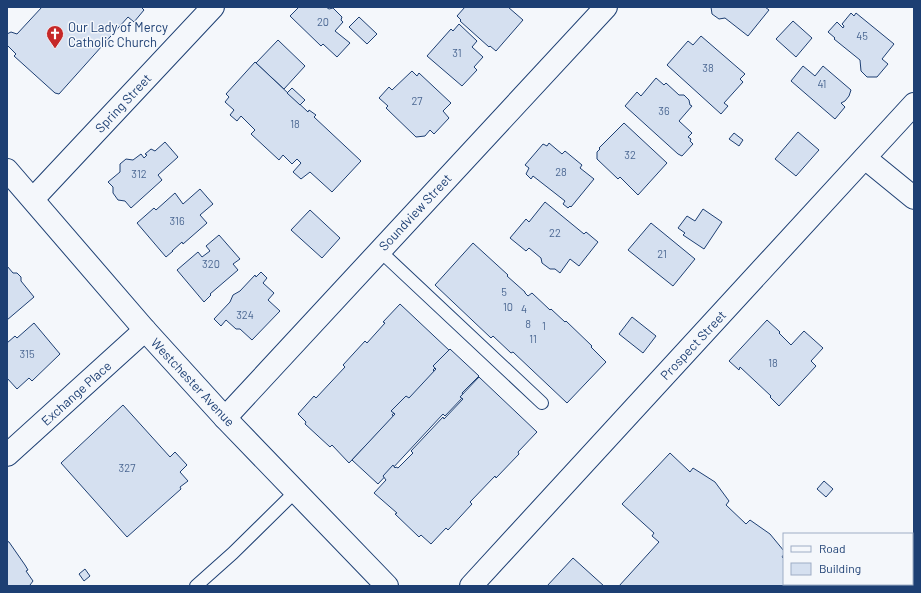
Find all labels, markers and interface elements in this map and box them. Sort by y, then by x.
house number: 20 [317,15,329,28]
place label: Our Lady of Mercy Catholic Church [68,19,168,50]
church icon: Our Lady of Mercy Catholic Church [45,24,65,49]
house number: 45 [856,29,868,42]
house number: 31 [452,46,462,59]
house number: 38 [702,61,714,74]
street label: Spring Street [92,70,154,136]
house number: 41 [818,77,826,90]
house number: 27 [411,94,423,107]
house number: 36 [658,104,670,117]
house number: 18 [290,117,300,130]
house number: 32 [624,148,636,161]
house number: 28 [555,165,567,178]
house number: 312 [131,167,147,180]
street label: Soundview Street [375,170,455,254]
house number: 316 [169,214,185,227]
house number: 22 [549,226,561,239]
house number: 21 [657,247,667,260]
house number: 320 [202,257,220,270]
house number: 5 [501,285,507,298]
house number: 10 [503,300,513,313]
house number: 4 [521,302,527,315]
street label: Prospect Street [657,307,729,383]
house number: 324 [236,308,254,321]
house number: 8 [525,317,531,330]
house number: 1 [542,319,546,332]
house number: 11 [529,332,537,345]
street label: Westchester Avenue [148,334,238,430]
house number: 315 [19,347,35,360]
house number: 18 [768,356,778,369]
street label: Exchange Place [38,357,114,429]
house number: 327 [119,461,135,474]
legend [783,533,913,585]
text: Road [819,541,846,555]
text: Building [819,561,861,575]

